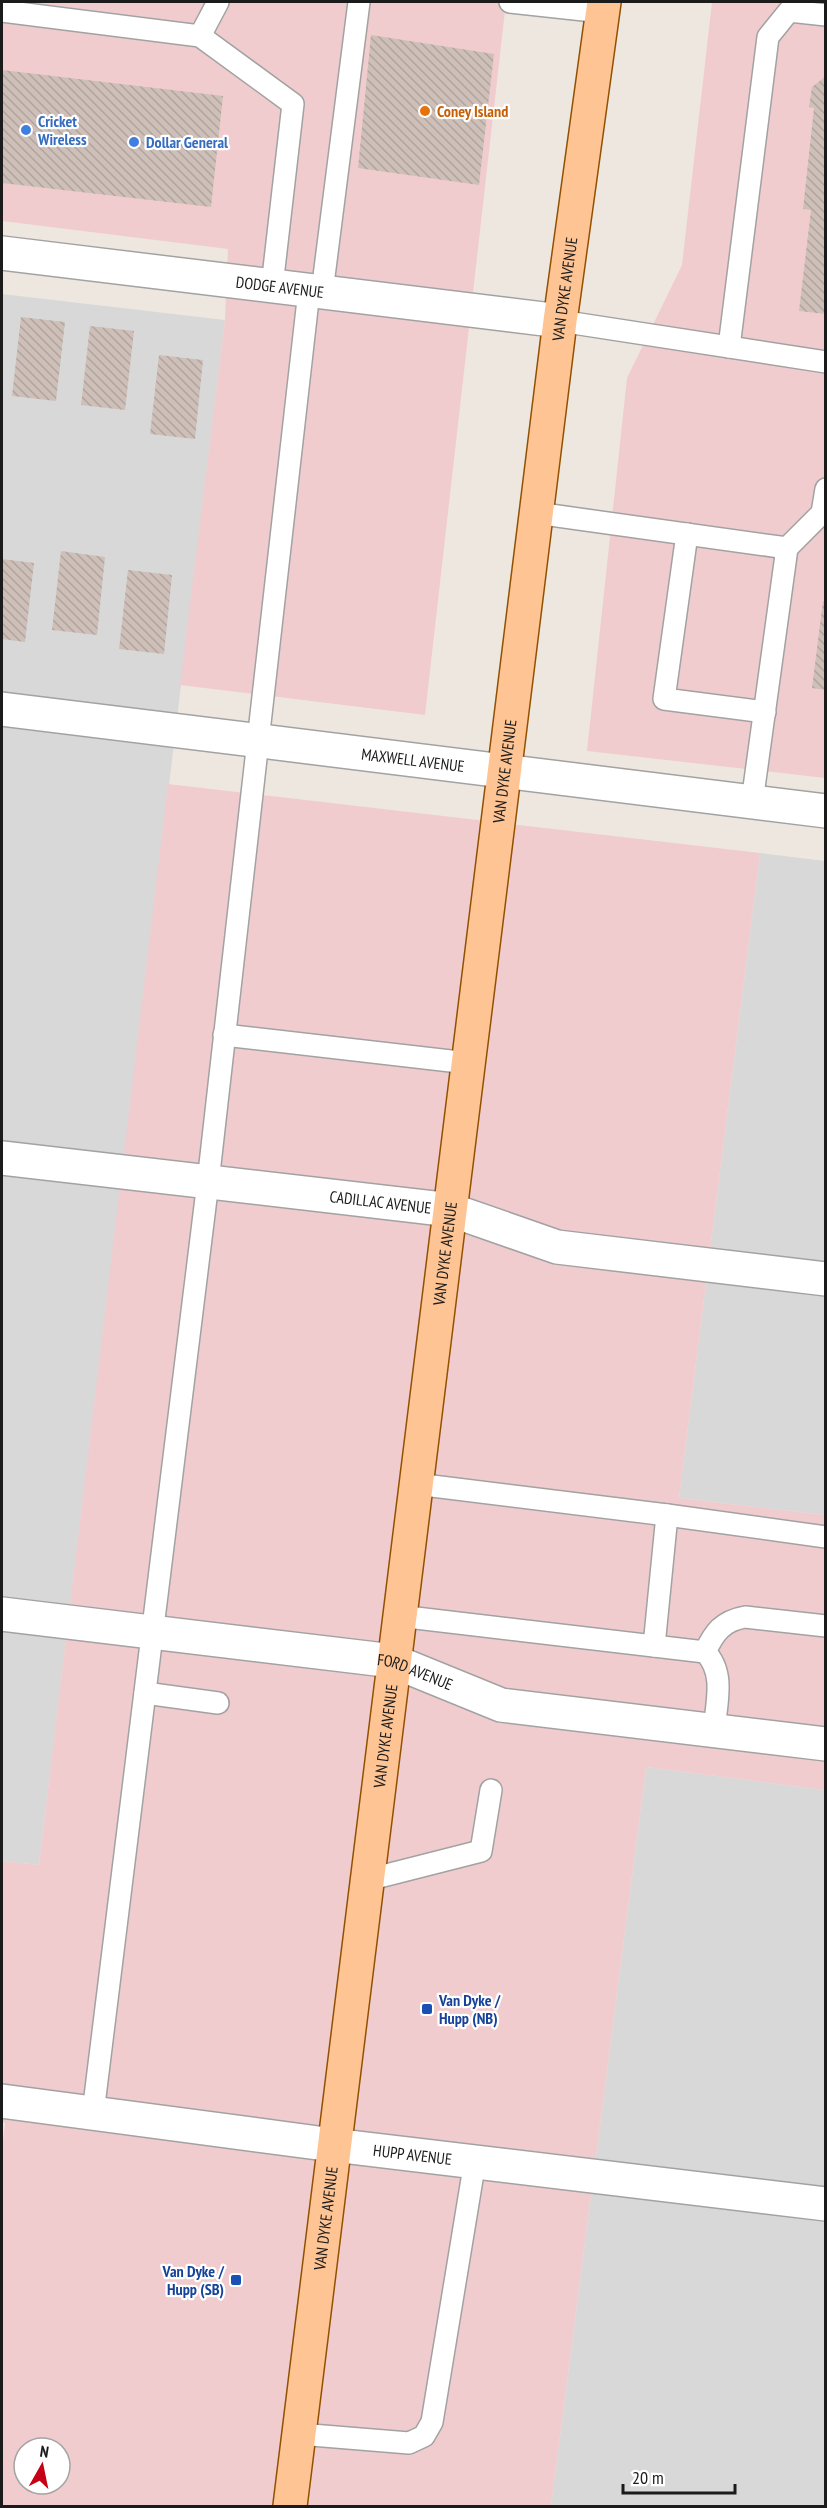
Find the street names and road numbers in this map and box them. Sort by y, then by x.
street label: VAN DYKE AVENUE [548,236,581,343]
street label: DODGE AVENUE [235,272,325,302]
street label: VAN DYKE AVENUE [488,718,521,825]
street label: MAXWELL AVENUE [360,744,466,776]
street label: CADILLAC AVENUE [329,1186,432,1218]
street label: VAN DYKE AVENUE [428,1200,461,1308]
street label: FORD AVENUE [376,1649,456,1694]
street label: VAN DYKE AVENUE [369,1683,402,1790]
street label: HUPP AVENUE [372,2140,453,2169]
street label: VAN DYKE AVENUE [309,2165,342,2272]

